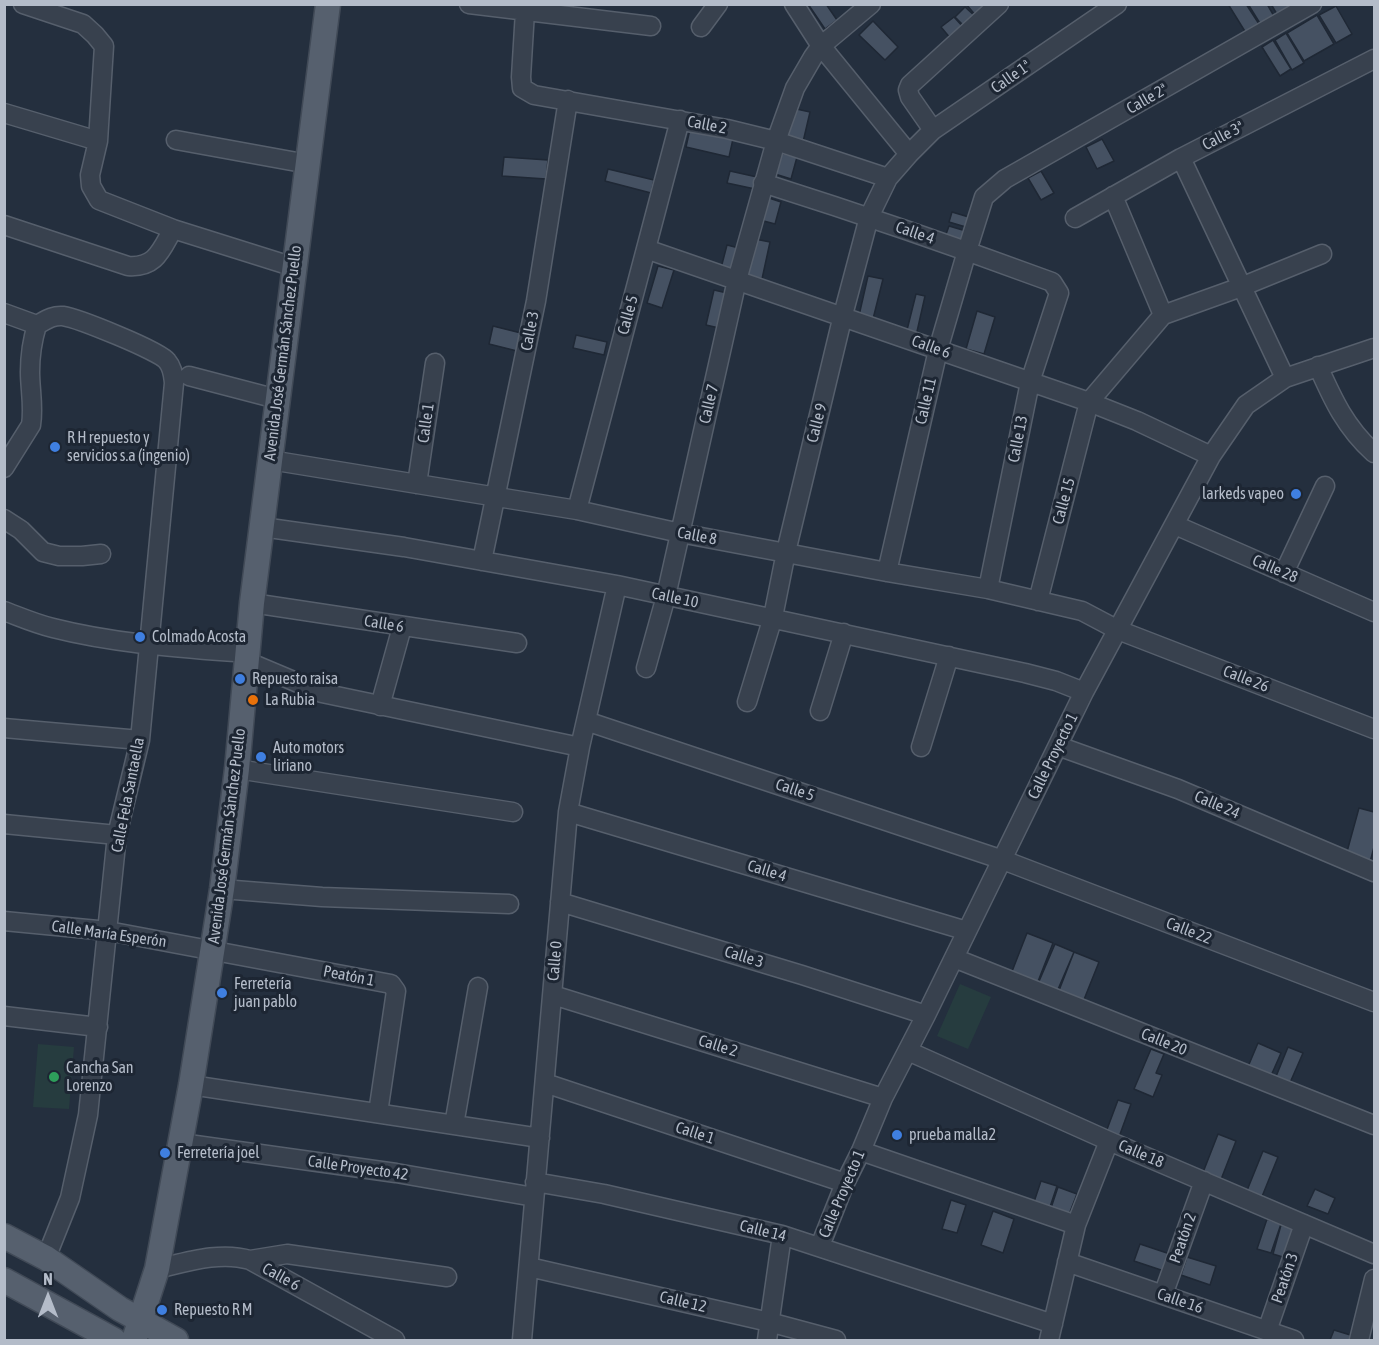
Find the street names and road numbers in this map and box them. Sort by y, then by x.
street label: Calle 1ª [987,57,1035,97]
street label: Calle 2ª [1123,80,1171,118]
street label: Calle 2 [686,112,728,138]
street label: Calle 3ª [1199,117,1247,155]
street label: Calle 4 [893,217,937,249]
street label: Avenida José Germán Sánchez Puello [260,244,306,462]
street label: Calle 5 [614,293,642,337]
street label: Calle 3 [517,310,543,352]
street label: Calle 6 [909,331,953,363]
street label: Calle 11 [911,376,941,426]
street label: Calle 7 [695,382,723,426]
street label: Calle 9 [803,401,831,445]
street label: Calle 1 [414,402,438,444]
street label: Calle 13 [1004,414,1032,464]
street label: Calle 15 [1049,476,1079,526]
street label: Calle 8 [676,523,718,549]
street label: Calle 28 [1249,551,1301,587]
street label: Calle 10 [650,584,700,612]
street label: Calle 6 [363,611,405,637]
street label: Calle 26 [1220,662,1272,696]
street label: Calle Proyecto 1 [1024,710,1082,802]
street label: Avenida José Germán Sánchez Puello [204,727,250,945]
street label: Calle Fela Santaella [107,736,149,854]
street label: Calle 5 [773,775,817,805]
street label: Calle 24 [1191,787,1243,823]
street label: Calle 4 [745,856,789,886]
street label: Calle 22 [1163,914,1215,948]
street label: Calle María Esperón [50,916,168,952]
street label: Calle 0 [544,940,566,982]
street label: Calle 3 [722,942,766,972]
street label: Peatón 1 [322,962,376,990]
street label: Calle 20 [1138,1024,1190,1060]
street label: Calle 2 [696,1031,740,1061]
street label: Calle 1 [673,1118,717,1148]
street label: Calle 18 [1115,1136,1167,1172]
street label: Calle Proyecto 1 [815,1147,869,1241]
street label: Calle Proyecto 42 [307,1151,409,1185]
street label: Peatón 2 [1165,1210,1201,1266]
street label: Calle 14 [738,1216,788,1246]
street label: Peatón 3 [1267,1250,1303,1306]
street label: Calle 6 [259,1259,303,1295]
street label: Calle 16 [1154,1284,1206,1318]
street label: Calle 12 [658,1287,708,1317]

